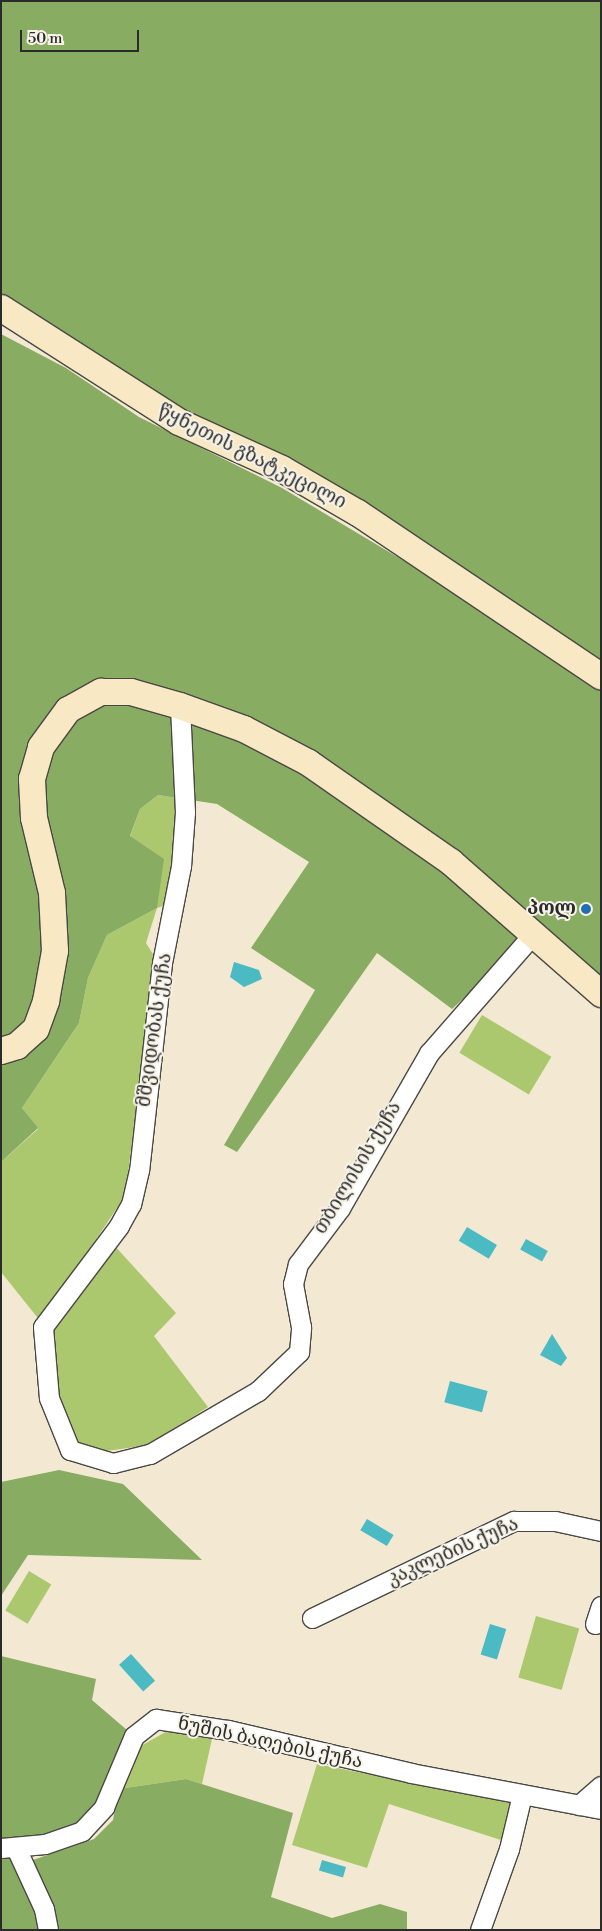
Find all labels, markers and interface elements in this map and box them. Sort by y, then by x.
scale bar [22,20,141,52]
text: 50 m [28,29,62,48]
street label: წყნეთის გზატკეცილი [154,400,350,514]
place label: პოლ [527,898,576,920]
marker: პოლ [580,903,592,915]
street label: მშვიდობას ქუჩა [133,952,177,1108]
street label: თბილისის ქუჩა [309,1098,407,1238]
street label: კაკლების ქუჩა [384,1513,522,1591]
street label: ნუშის ბაღების ქუჩა [175,1712,365,1774]

